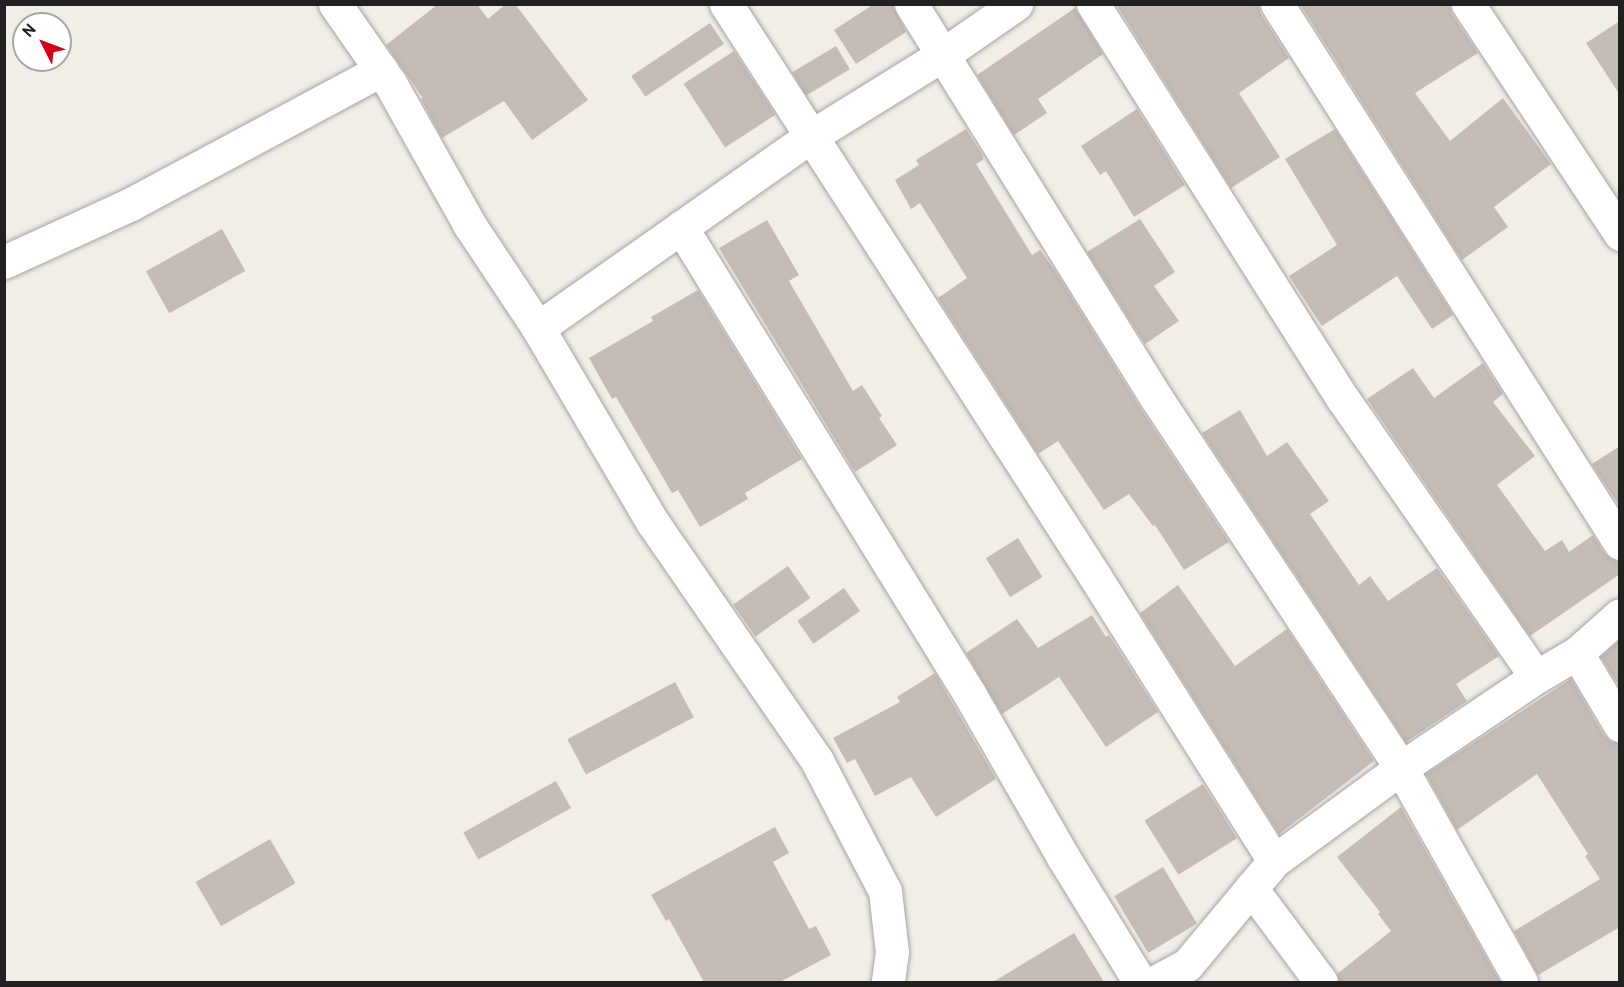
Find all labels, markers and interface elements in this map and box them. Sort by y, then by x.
north arrow [12,12,72,72]
text: N [19,20,41,42]

